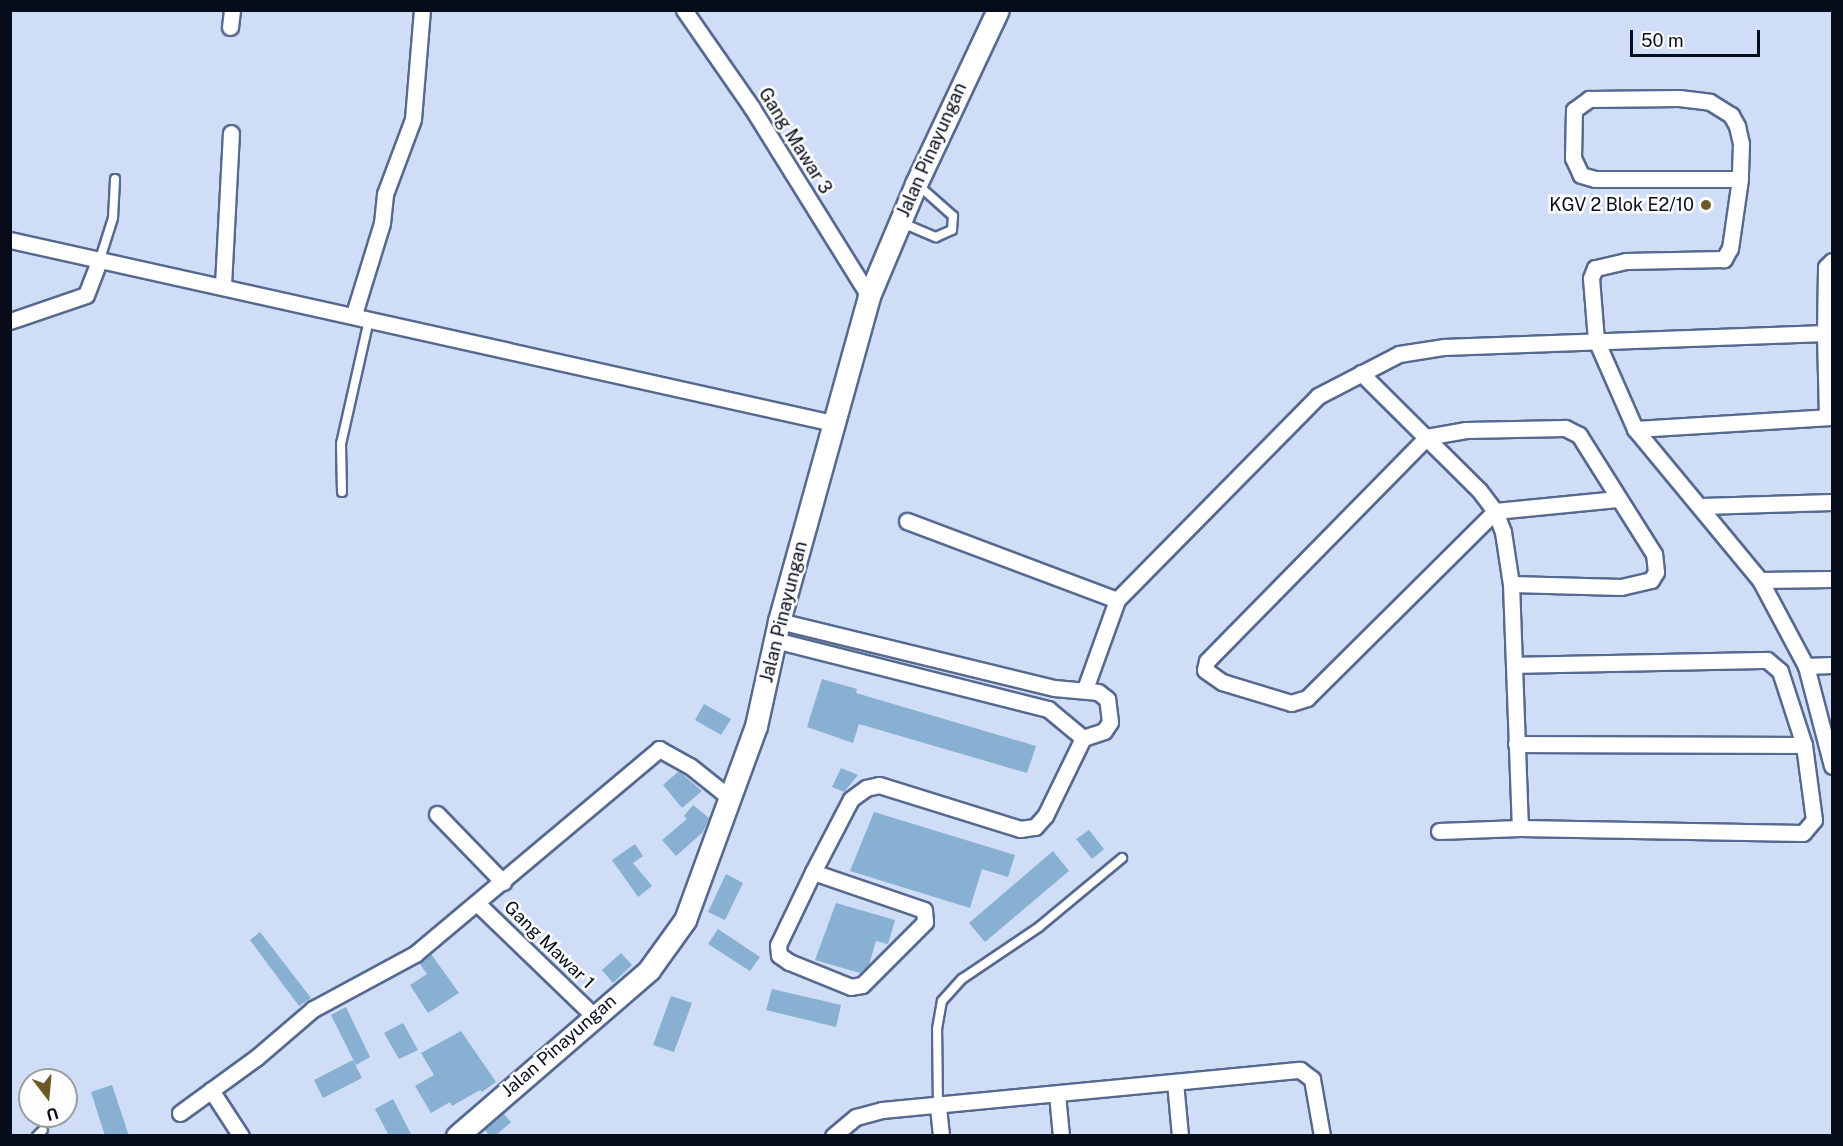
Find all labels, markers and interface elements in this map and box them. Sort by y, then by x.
scale bar [1633,18,1764,56]
text: 50 m [1641,30,1684,51]
street label: Jalan Pinayungan [893,79,971,221]
street label: Gang Mawar 3 [754,84,836,198]
place label: KGV 2 Blok E2/10 [1549,194,1694,216]
marker: KGV 2 Blok E2/10 [1699,198,1713,212]
street label: Jalan Pinayungan [756,539,812,685]
street label: Gang Mawar 1 [499,897,599,993]
street label: Jalan Pinayungan [497,990,621,1102]
north arrow [18,1068,78,1128]
text: U [44,1103,61,1125]

